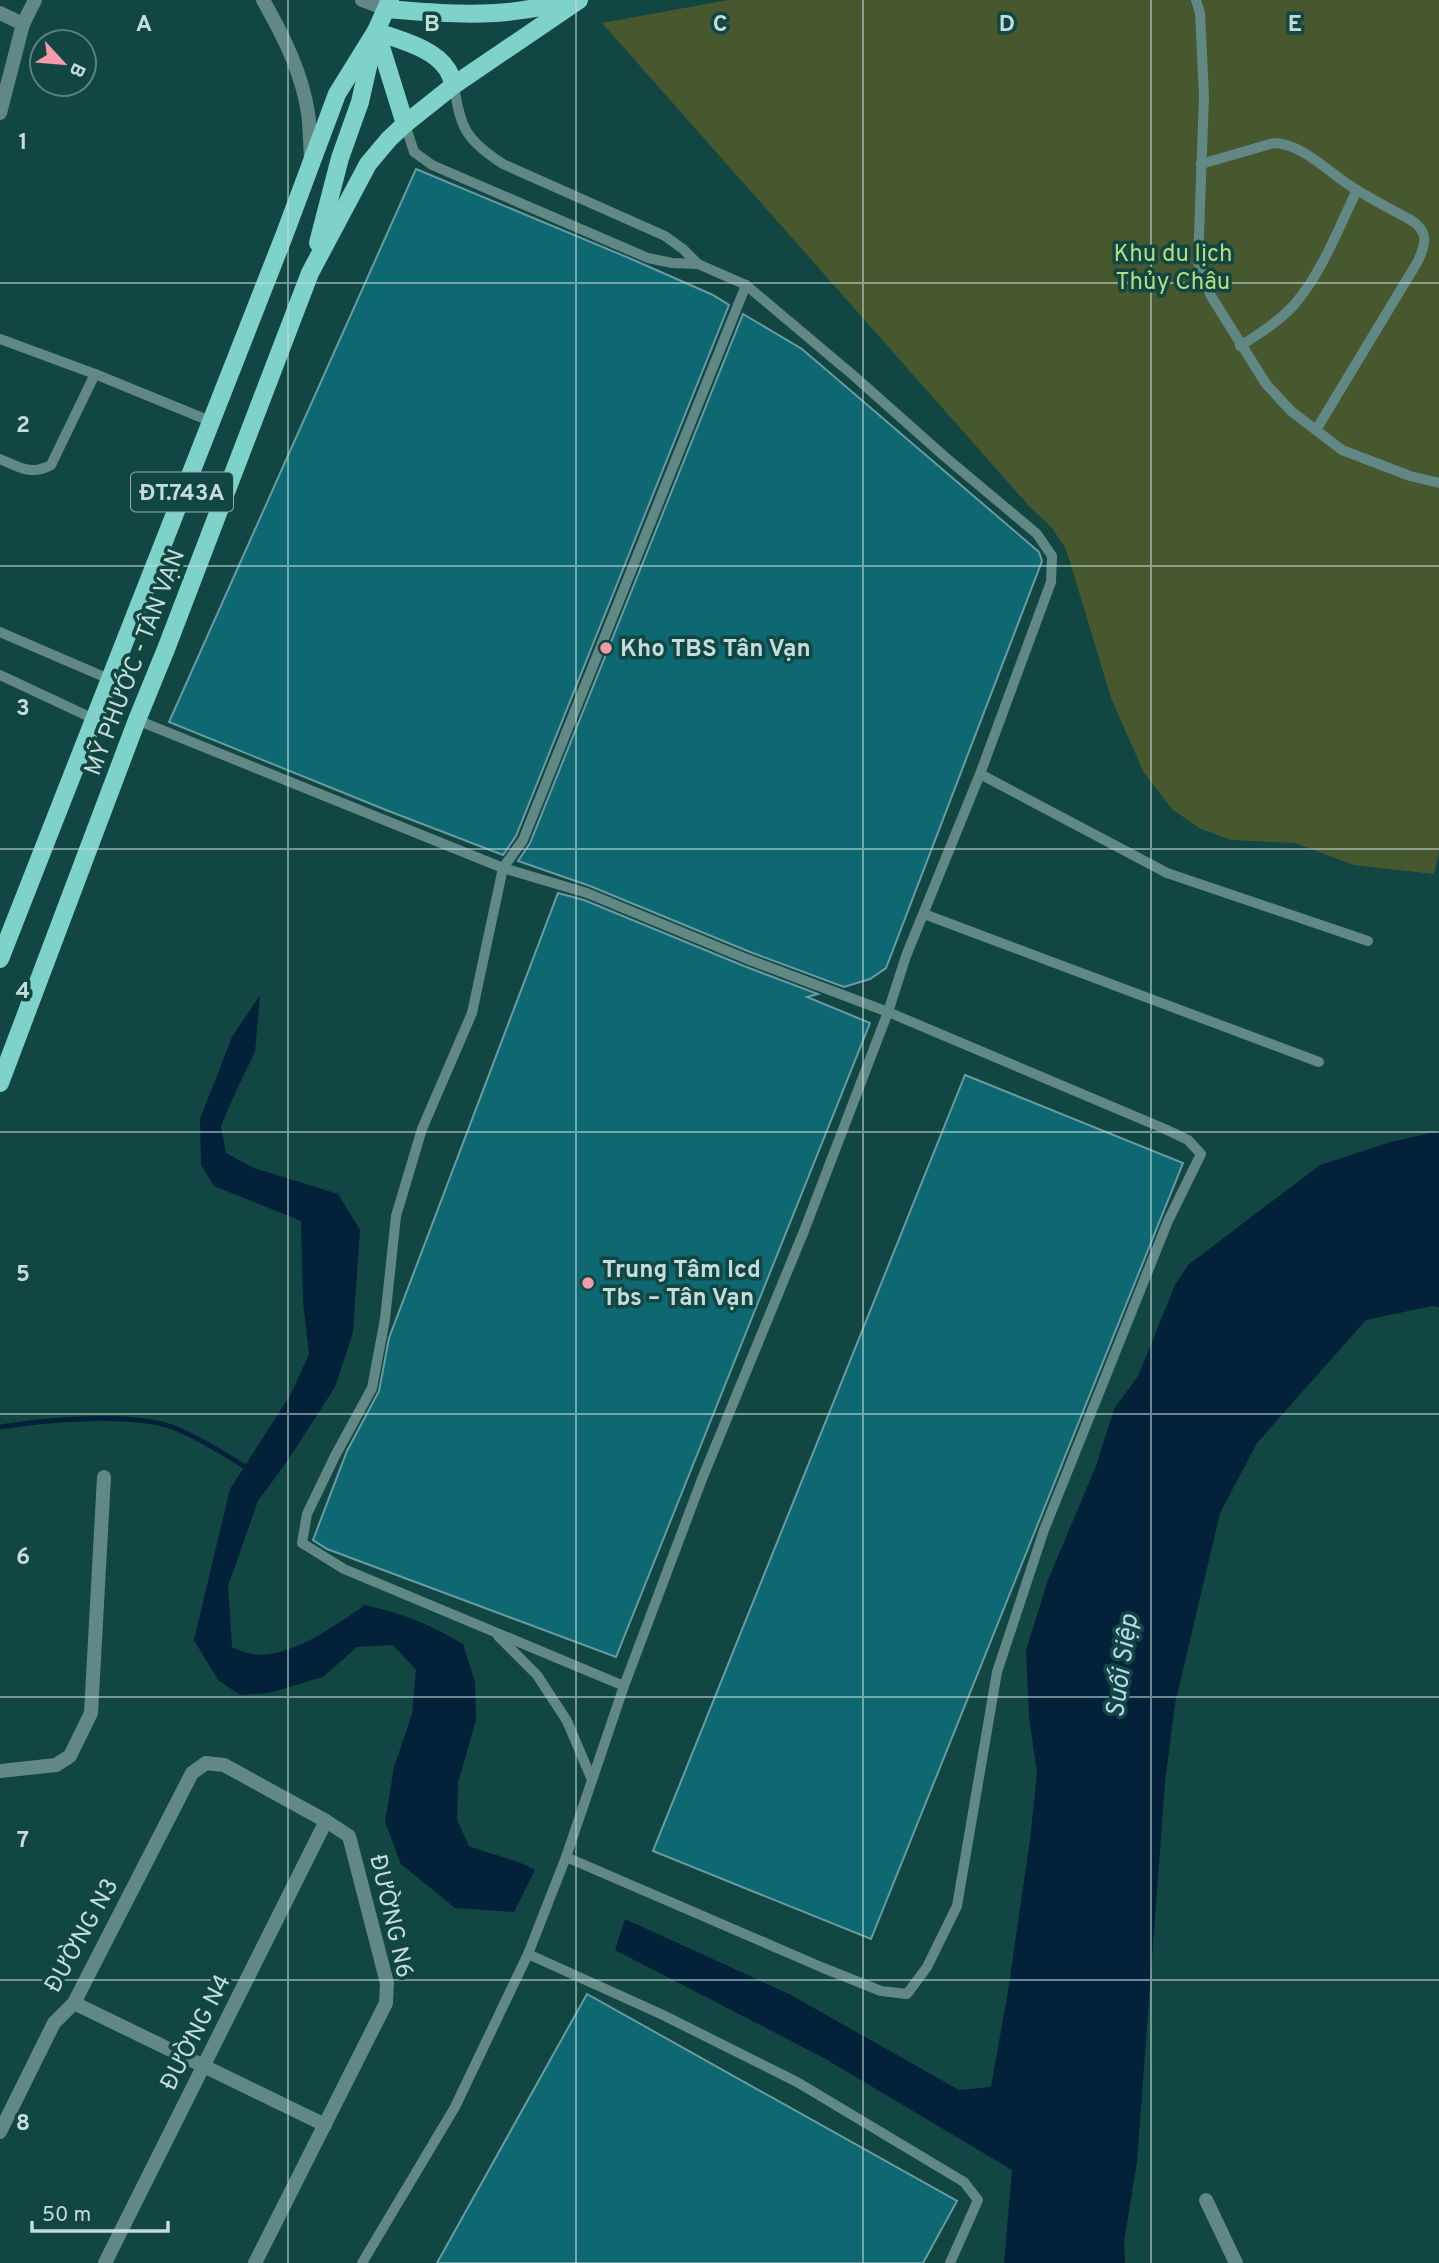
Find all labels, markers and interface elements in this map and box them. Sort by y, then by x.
text: A [136,11,152,40]
text: B [424,11,440,40]
text: C [713,11,727,40]
text: D [999,11,1015,40]
text: E [1288,11,1302,40]
north arrow [28,28,98,98]
text: B [63,58,90,81]
text: 1 [18,129,28,158]
park label: Khu du lịch Thủy Châu [1113,240,1233,298]
text: 2 [16,412,30,441]
road number: ĐT.743A [131,472,233,512]
street label: MỸ PHƯỚC - TÂN VẠN [77,545,193,780]
place label: Kho TBS Tân Vạn [620,635,811,665]
marker: Kho TBS Tân Vạn [598,640,614,656]
text: 3 [16,695,30,724]
text: 4 [16,978,30,1007]
place label: Trung Tâm Icd Tbs – Tân Vạn [602,1256,761,1314]
text: 5 [16,1261,30,1290]
marker: Trung Tâm Icd Tbs – Tân Vạn [580,1275,596,1291]
text: 6 [16,1544,30,1573]
water label: Suối Siệp [1099,1612,1147,1720]
text: 7 [17,1827,29,1856]
street label: ĐƯỜNG N6 [361,1851,421,1981]
street label: ĐƯỜNG N3 [37,1873,126,1998]
street label: ĐƯỜNG N4 [153,1969,239,2096]
text: 8 [16,2110,30,2139]
scale bar [32,2190,168,2234]
text: 50 m [42,2202,91,2229]

